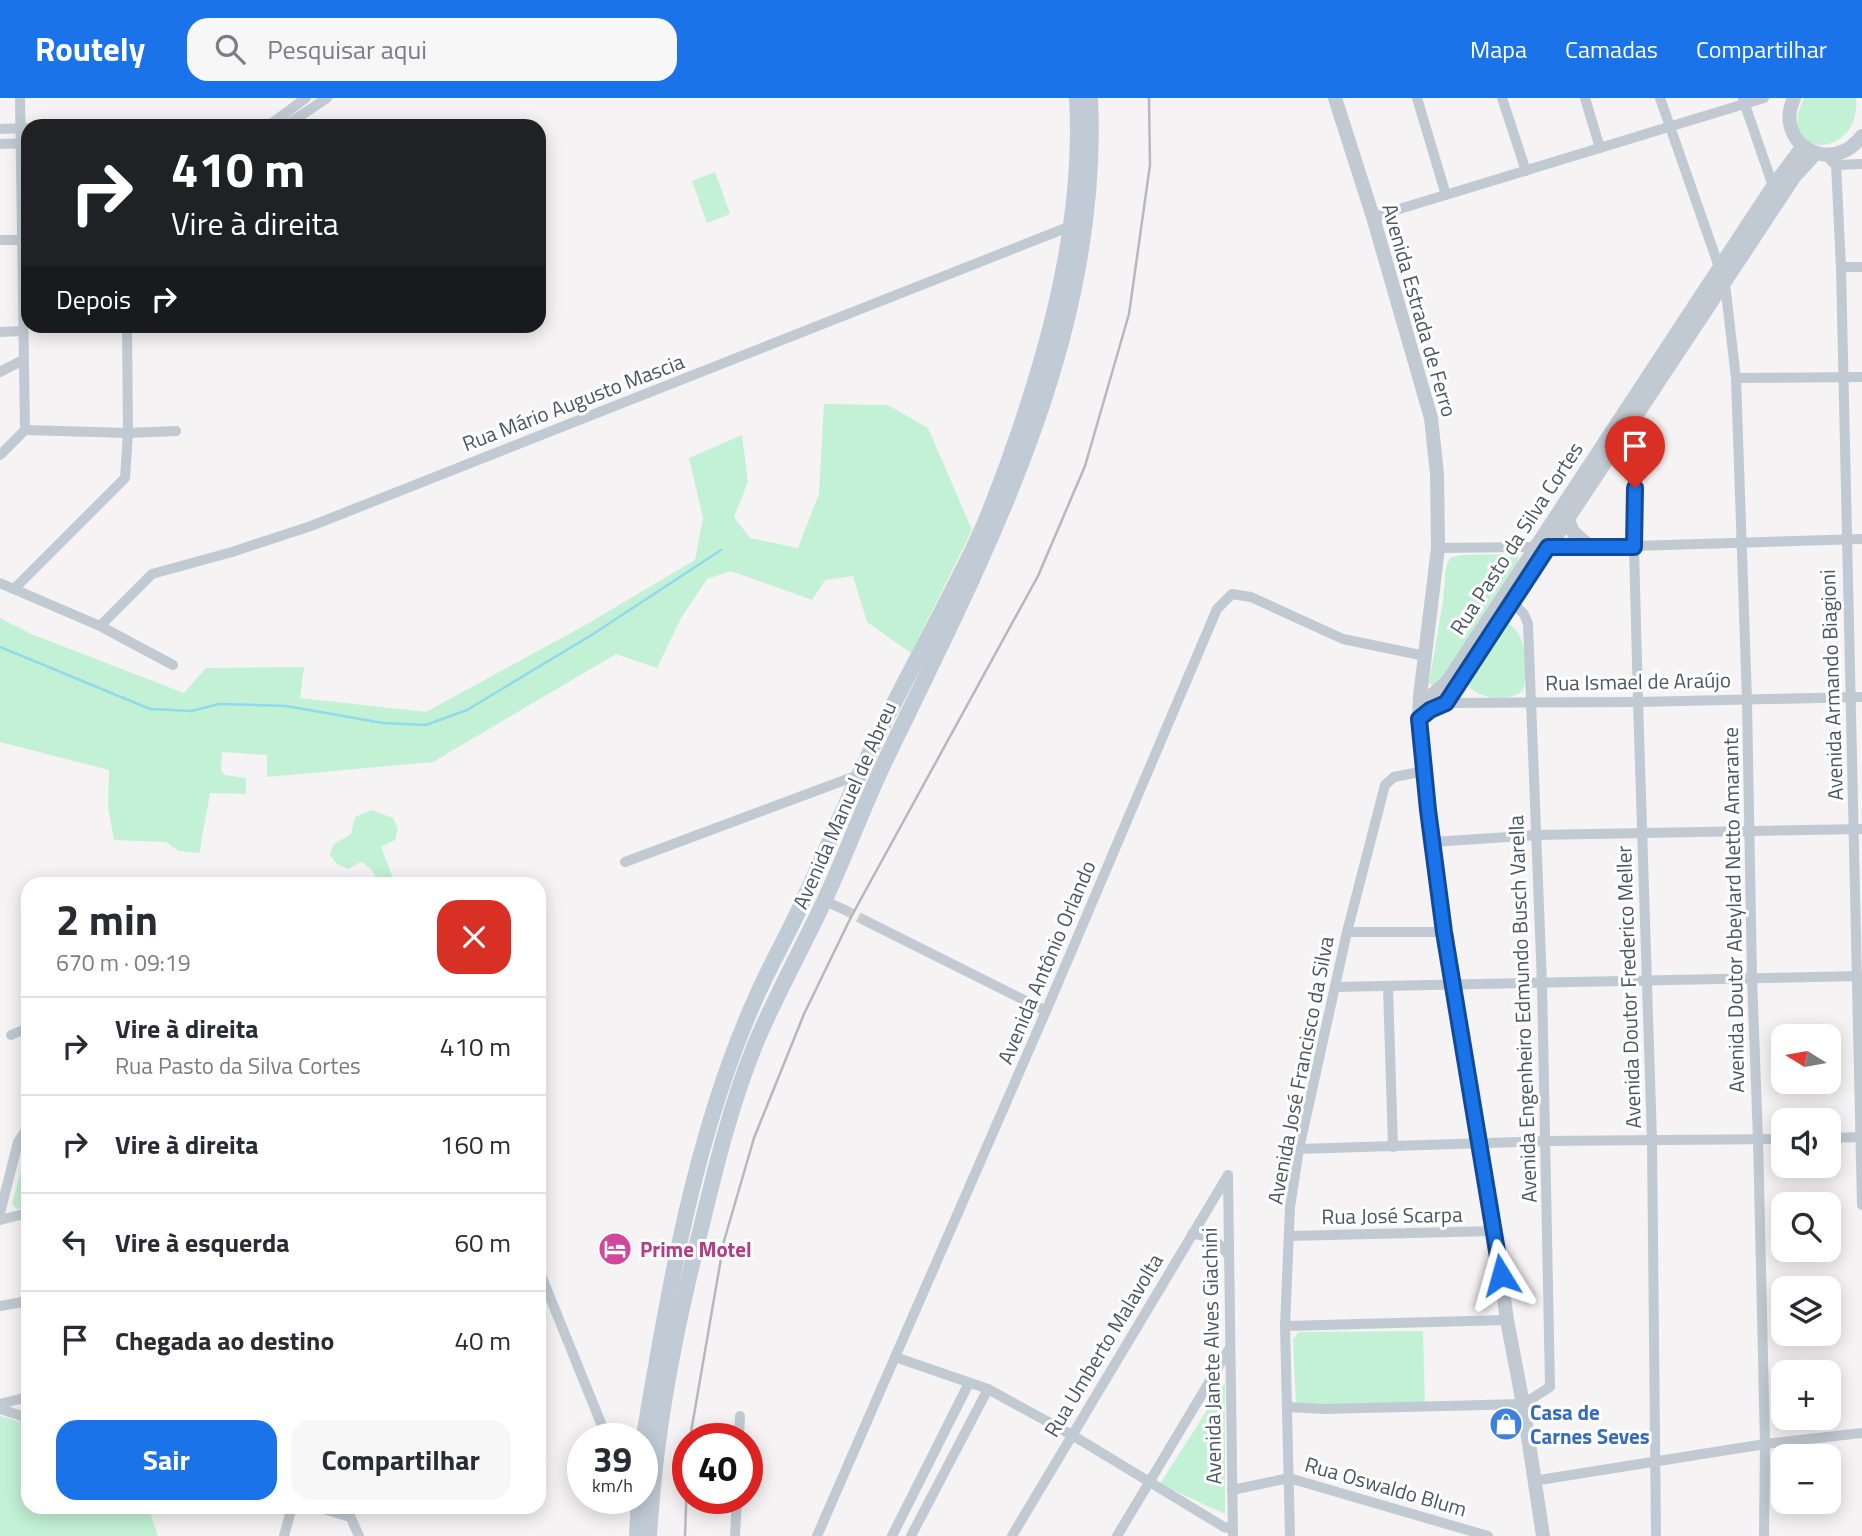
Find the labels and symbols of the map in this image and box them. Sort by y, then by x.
street label: Avenida Estrada de Ferro [1374,200,1466,420]
street label: Rua Mário Augusto Mascia [457,345,689,459]
pin [1605,416,1665,488]
street label: Rua Pasto da Silva Cortes [1441,435,1591,641]
street label: Avenida Armando Biagioni [1811,569,1851,801]
street label: Rua Ismael de Araújo [1545,663,1731,699]
street label: Avenida Manuel de Abreu [784,696,904,914]
street label: Avenida Doutor Abeylard Netto Amarante [1714,727,1752,1093]
street label: Avenida Engenheiro Edmundo Busch Varella [1499,814,1545,1203]
street label: Avenida Doutor Frederico Meller [1607,845,1649,1129]
street label: Avenida Antônio Orlando [989,855,1103,1069]
street label: Avenida José Francisco da Silva [1258,933,1342,1207]
north arrow [1771,1024,1841,1094]
street label: Rua José Scarpa [1321,1198,1463,1232]
street label: Avenida Janete Alves Giachini [1193,1227,1229,1485]
hotel icon: Prime Motel [596,1230,634,1268]
place label: Prime Motel [640,1233,752,1265]
position arrow [1464,1238,1538,1312]
street label: Rua Umberto Malavolta [1035,1247,1171,1443]
place label: Casa de Carnes Seves [1530,1396,1650,1452]
shop icon: Casa de Carnes Seves [1487,1405,1525,1443]
speed limit sign: 40 [672,1423,763,1514]
street label: Rua Oswaldo Blum [1301,1448,1471,1524]

